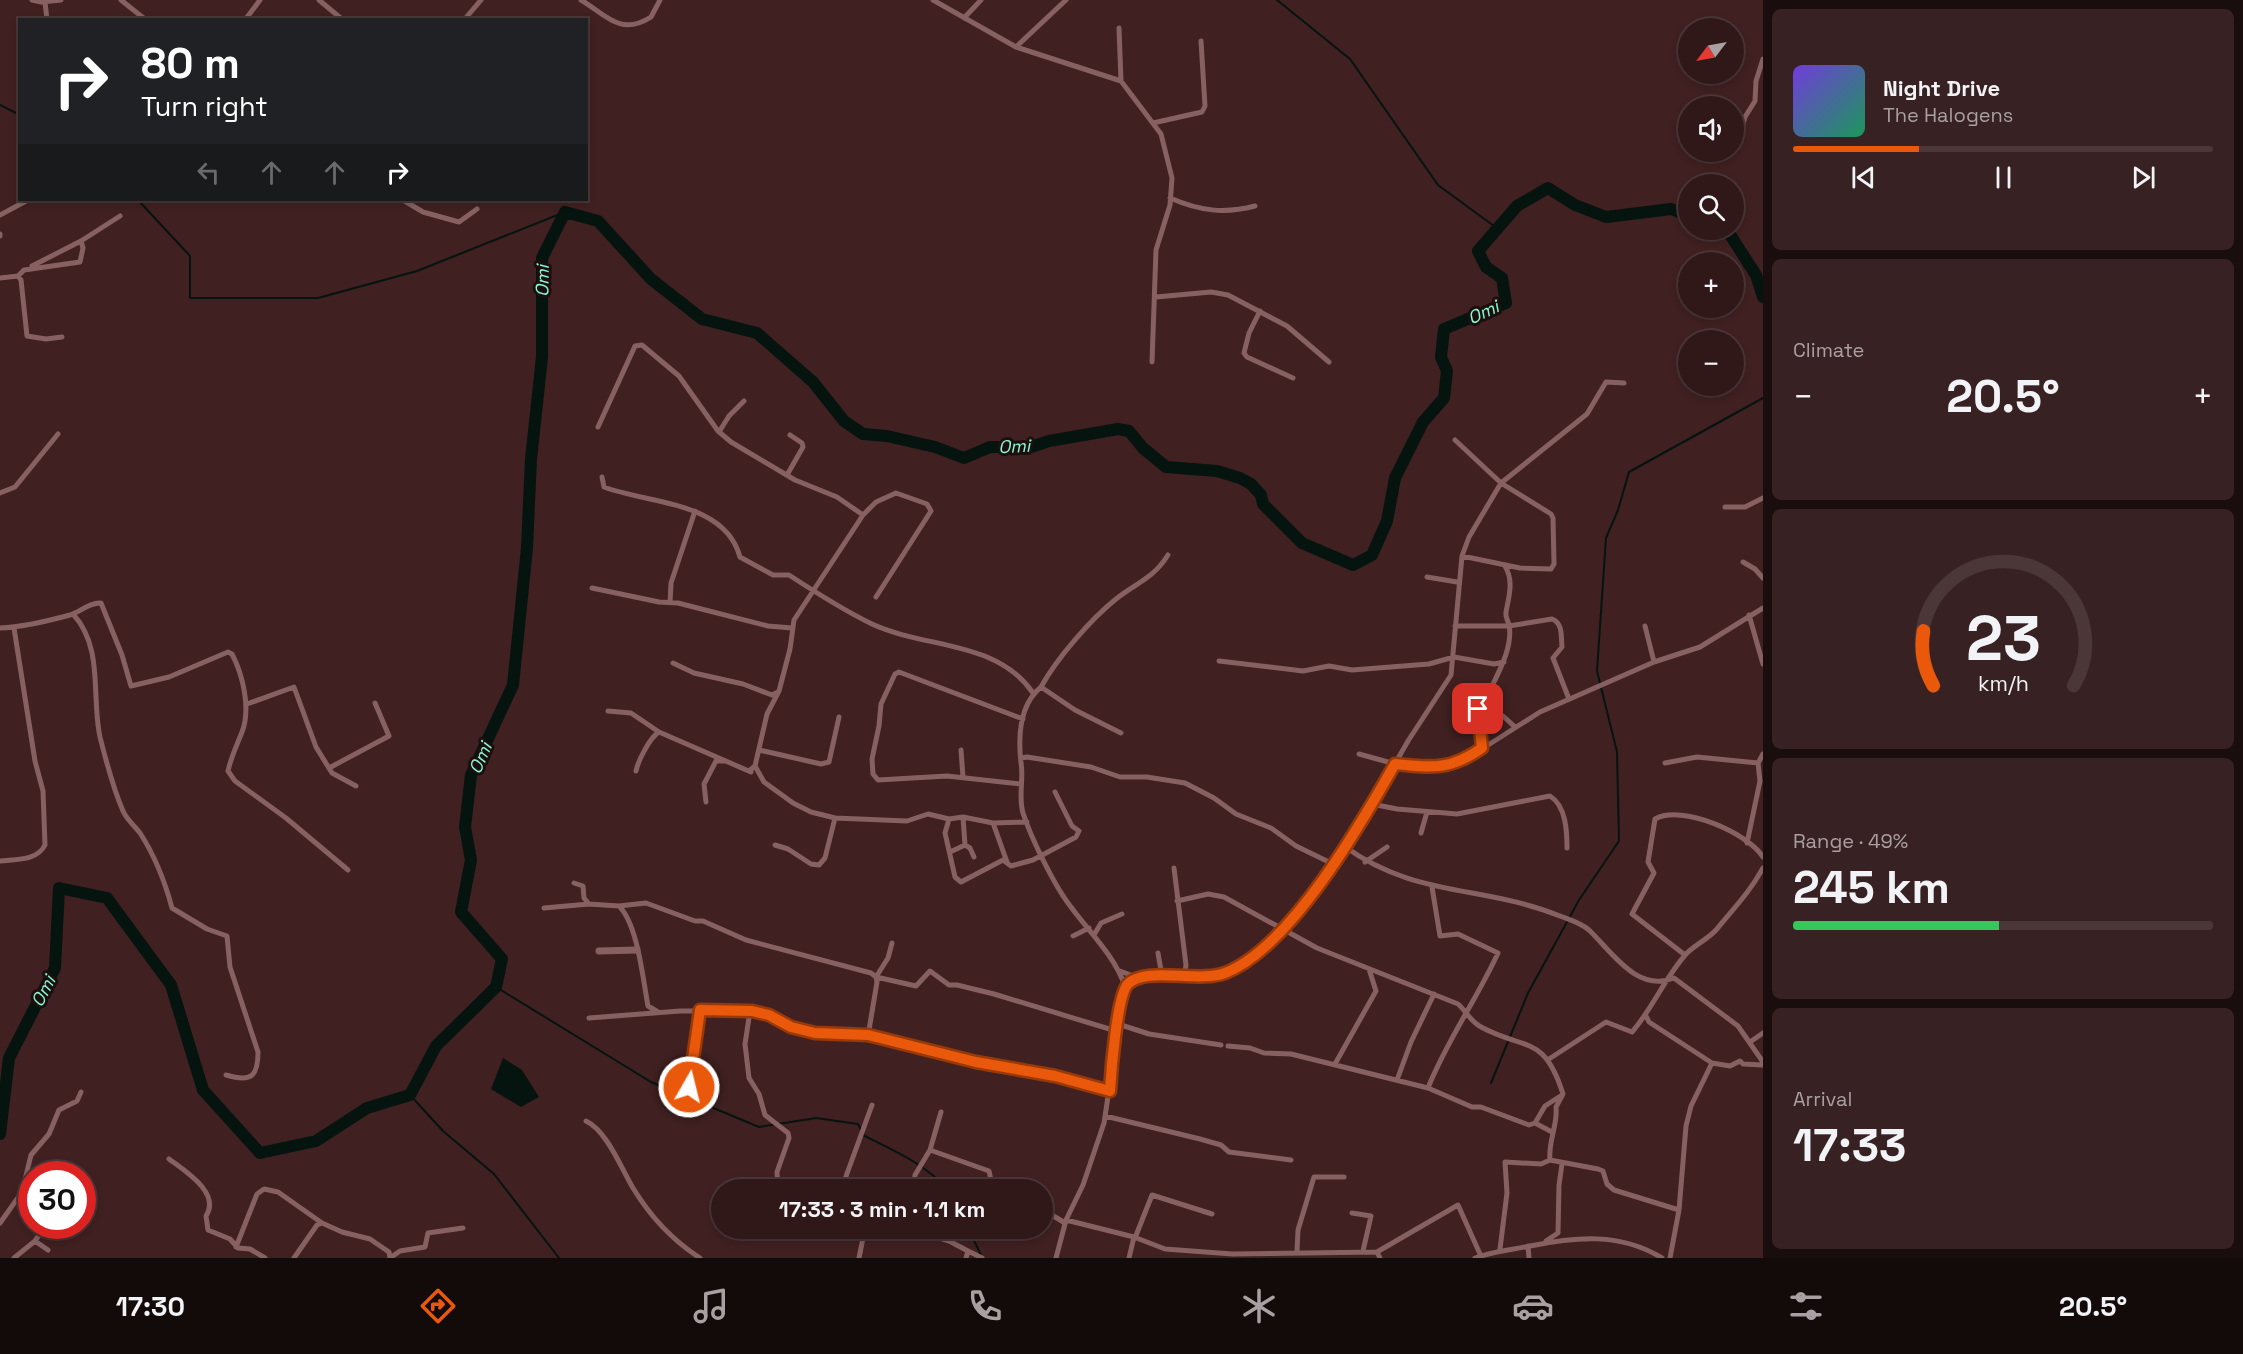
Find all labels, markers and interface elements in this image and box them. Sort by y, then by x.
north arrow [1678,18,1744,84]
map controls [1678,18,1744,396]
text: 80 m [141,37,240,90]
icon: right [42,42,120,120]
text: Night Drive [1883,74,2000,102]
text: Turn right [141,89,268,124]
button: sound [1678,96,1744,162]
text: The Halogens [1883,102,2013,128]
icon: left [192,156,225,189]
icon: ahead [255,156,288,189]
icon: ahead [318,156,351,189]
icon: right [381,156,414,189]
icon: previous [1847,161,1880,194]
icon: pause [1987,161,2020,194]
icon: next [2127,161,2160,194]
button: search [1678,174,1744,240]
button: + [1678,252,1744,318]
water label: Omi [530,262,554,297]
water label: Omi [1464,294,1505,329]
button: − [1678,330,1744,396]
text: Climate [1793,337,1864,363]
text: 20.5° [1946,368,2060,425]
text: − [1793,376,1813,418]
text: + [2193,376,2213,418]
water label: Omi [997,434,1033,458]
text: 23 [1965,599,2040,678]
text: km/h [1977,670,2029,697]
pin [1452,683,1503,734]
icon: arrive [1461,692,1494,725]
water label: Omi [463,736,498,777]
text: Range · 49% [1793,828,1908,854]
text: 245 km [1793,859,1950,916]
water label: Omi [26,969,62,1010]
position arrow [657,1055,721,1119]
text: Arrival [1793,1086,1852,1112]
text: 17:33 [1793,1117,1906,1174]
speed limit sign: 30 [18,1161,96,1239]
text: 17:33 · 3 min · 1.1 km [779,1195,985,1223]
icon: directions [417,1285,459,1327]
icon: music [690,1285,732,1327]
icon: phone [964,1285,1006,1327]
icon: climate [1238,1285,1280,1327]
icon: car [1512,1285,1554,1327]
icon: filters [1785,1285,1827,1327]
text: 17:30 [116,1289,185,1324]
text: 20.5° [2059,1289,2127,1324]

